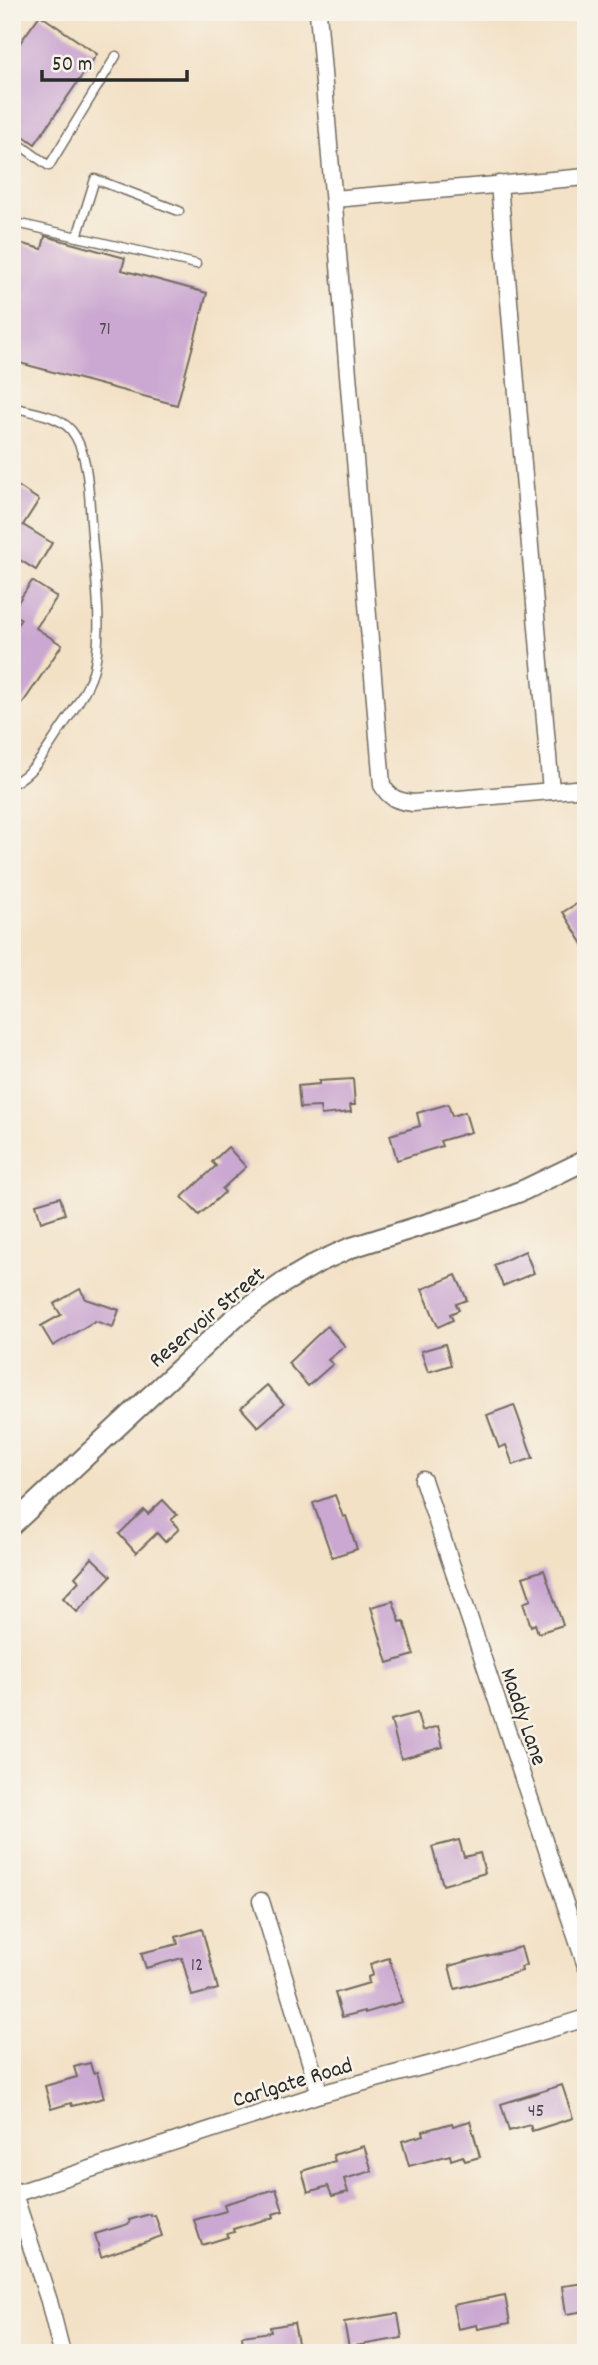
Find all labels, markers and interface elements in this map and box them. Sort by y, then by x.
scale bar [42,38,187,82]
text: 50 m [52,51,92,81]
house number: 71 [99,317,111,344]
street label: Reservoir Street [143,1260,274,1377]
street label: Maddy Lane [490,1664,554,1770]
house number: 12 [191,1953,203,1980]
street label: Carlgate Road [229,2050,357,2118]
house number: 45 [528,2099,544,2126]

